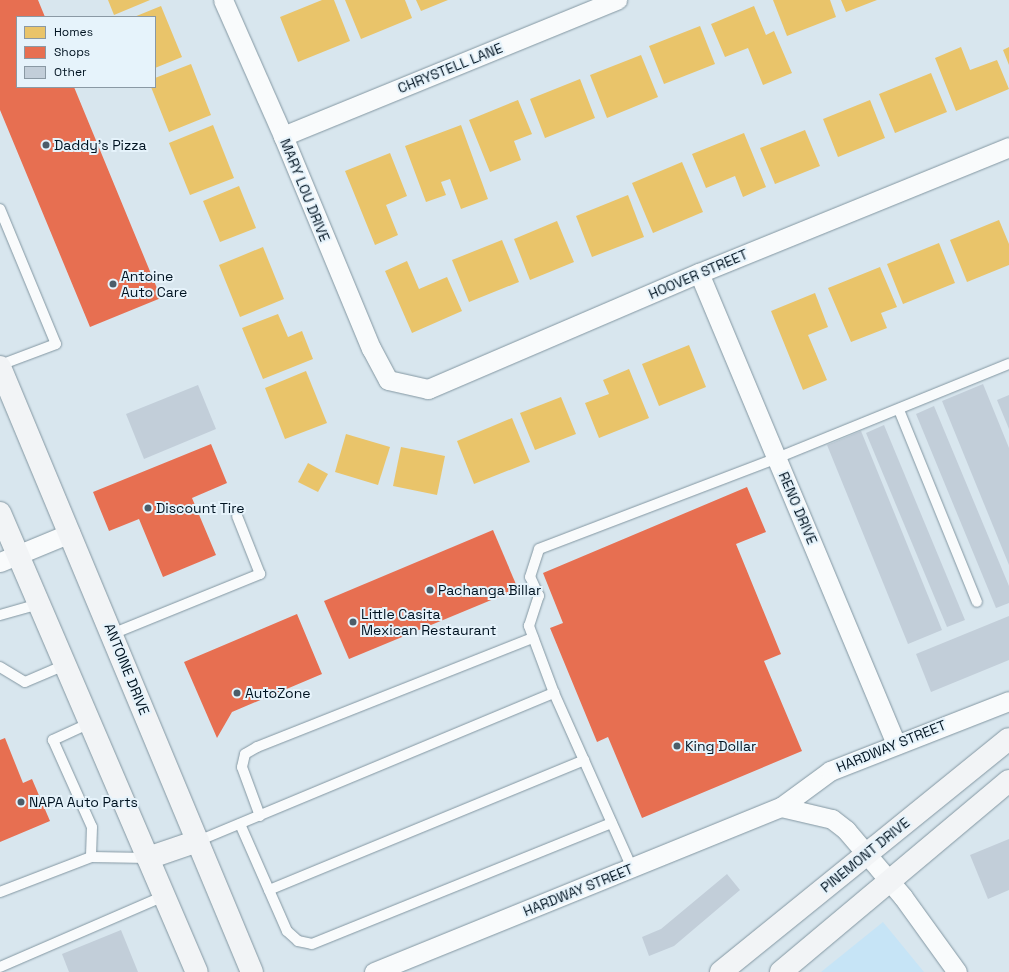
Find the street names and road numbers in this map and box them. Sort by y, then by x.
street label: CHRYSTELL LANE [395,39,505,97]
street label: MARY LOU DRIVE [277,136,333,244]
street label: HOOVER STREET [646,246,750,302]
street label: RENO DRIVE [775,469,821,547]
street label: ANTOINE DRIVE [101,621,153,717]
street label: HARDWAY STREET [834,716,948,776]
street label: PINEMONT DRIVE [817,814,913,896]
street label: HARDWAY STREET [521,860,635,920]

